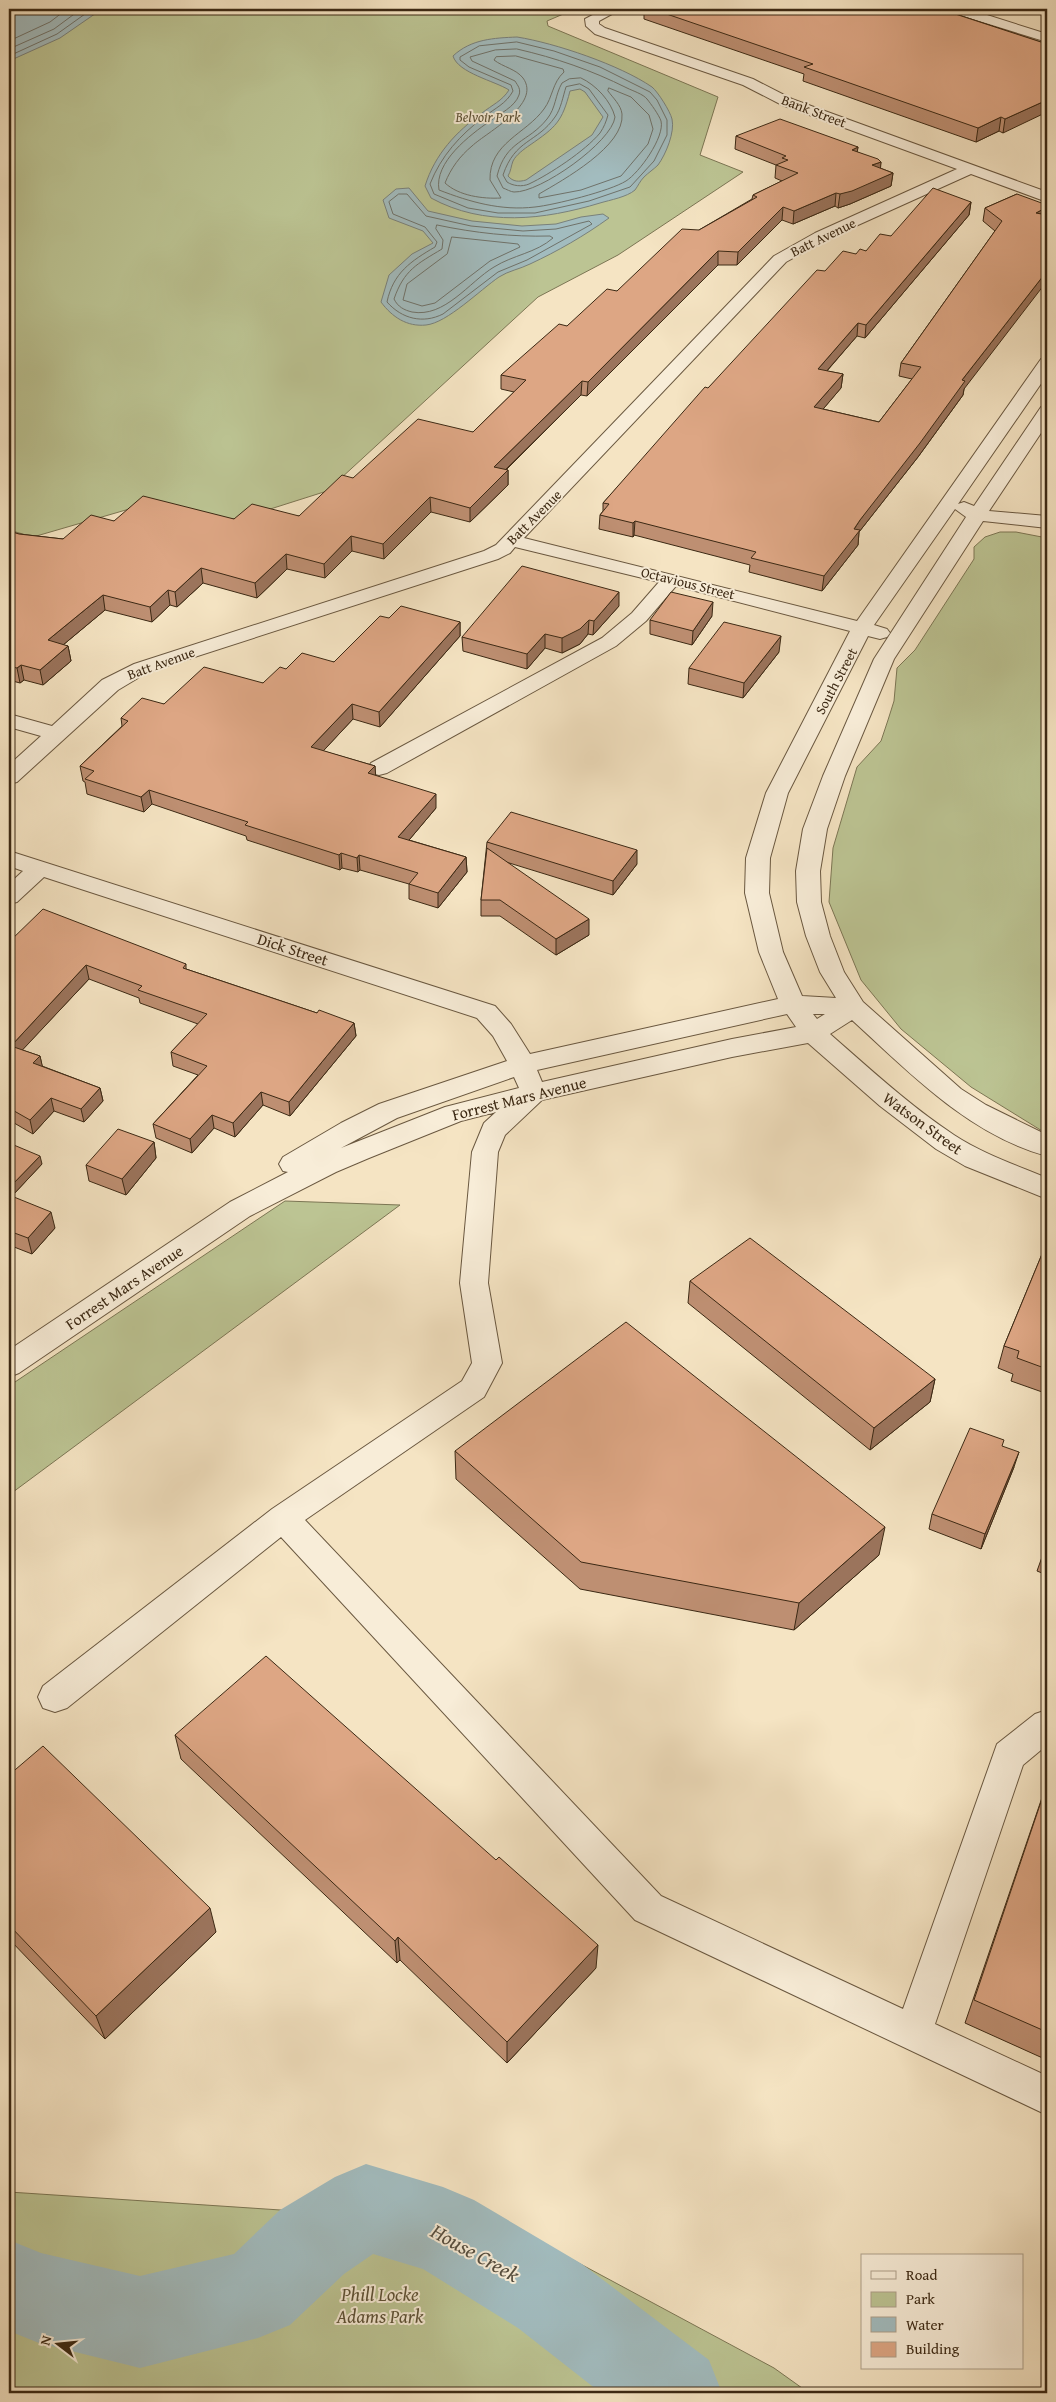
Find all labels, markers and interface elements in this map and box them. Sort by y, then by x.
street label: Bank Street [779,89,849,133]
park label: Belvoir Park [455,107,521,127]
street label: Batt Avenue [787,212,859,261]
street label: Batt Avenue [502,485,566,549]
street label: Octavious Street [639,562,737,604]
street label: Batt Avenue [124,641,198,684]
street label: South Street [810,644,862,718]
street label: Dick Street [254,926,332,972]
street label: Forrest Mars Avenue [449,1070,589,1126]
street label: Watson Street [878,1086,968,1160]
street label: Forrest Mars Avenue [60,1239,188,1335]
water label: House Creek [424,2215,526,2290]
legend [861,2254,1024,2370]
text: Road [906,2264,937,2285]
park label: Phill Locke Adams Park [335,2280,424,2330]
text: Park [906,2288,935,2309]
text: Water [906,2314,944,2335]
north arrow [32,2320,82,2370]
text: N [35,2333,57,2348]
text: Building [906,2338,960,2359]

